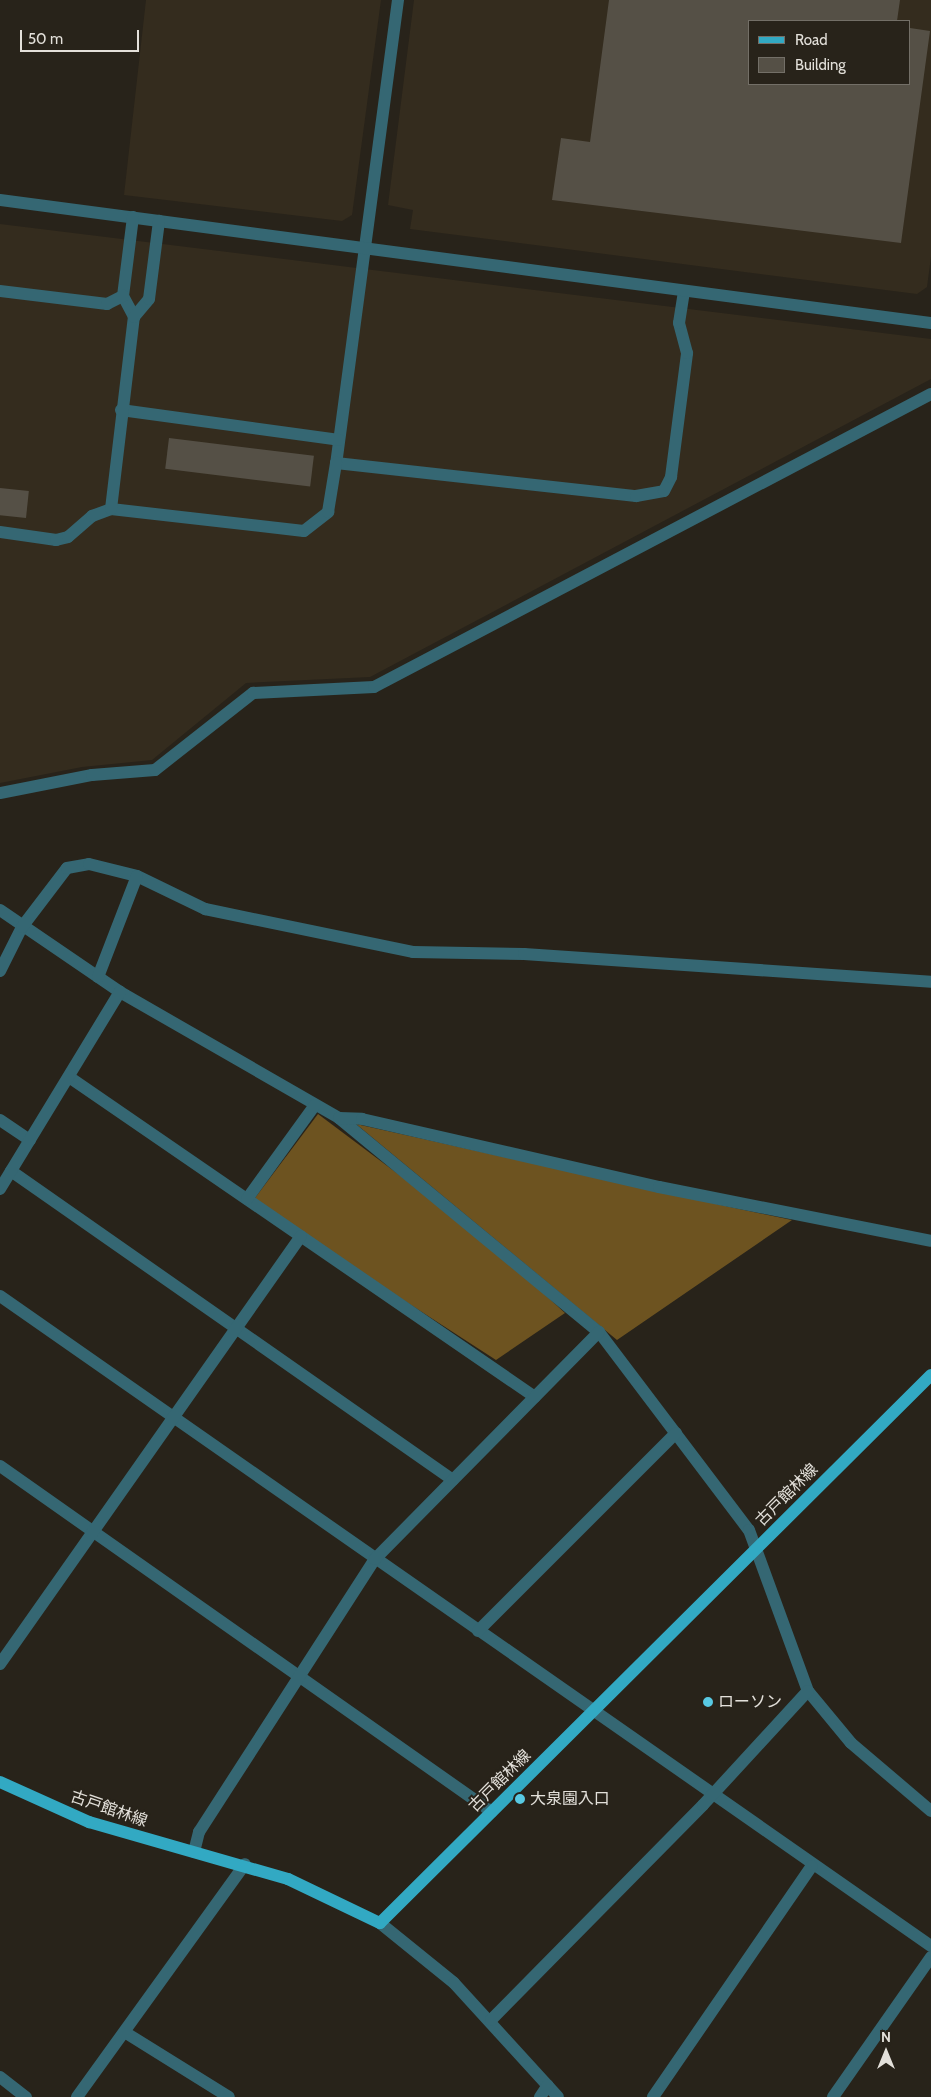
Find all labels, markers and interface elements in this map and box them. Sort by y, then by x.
scale bar [22,20,141,52]
legend [748,20,911,85]
text: 50 m [28,30,63,48]
text: Road [795,31,828,49]
text: Building [795,56,846,74]
street label: 古戸館林線 [752,1460,822,1530]
place label: ローソン [718,1692,782,1712]
marker: ローソン [702,1696,714,1708]
street label: 古戸館林線 [465,1746,535,1816]
street label: 古戸館林線 [68,1787,150,1831]
place label: 大泉園入口 [530,1789,610,1809]
marker: 大泉園入口 [514,1793,526,1805]
north arrow [861,2027,911,2077]
text: N [881,2028,891,2046]

